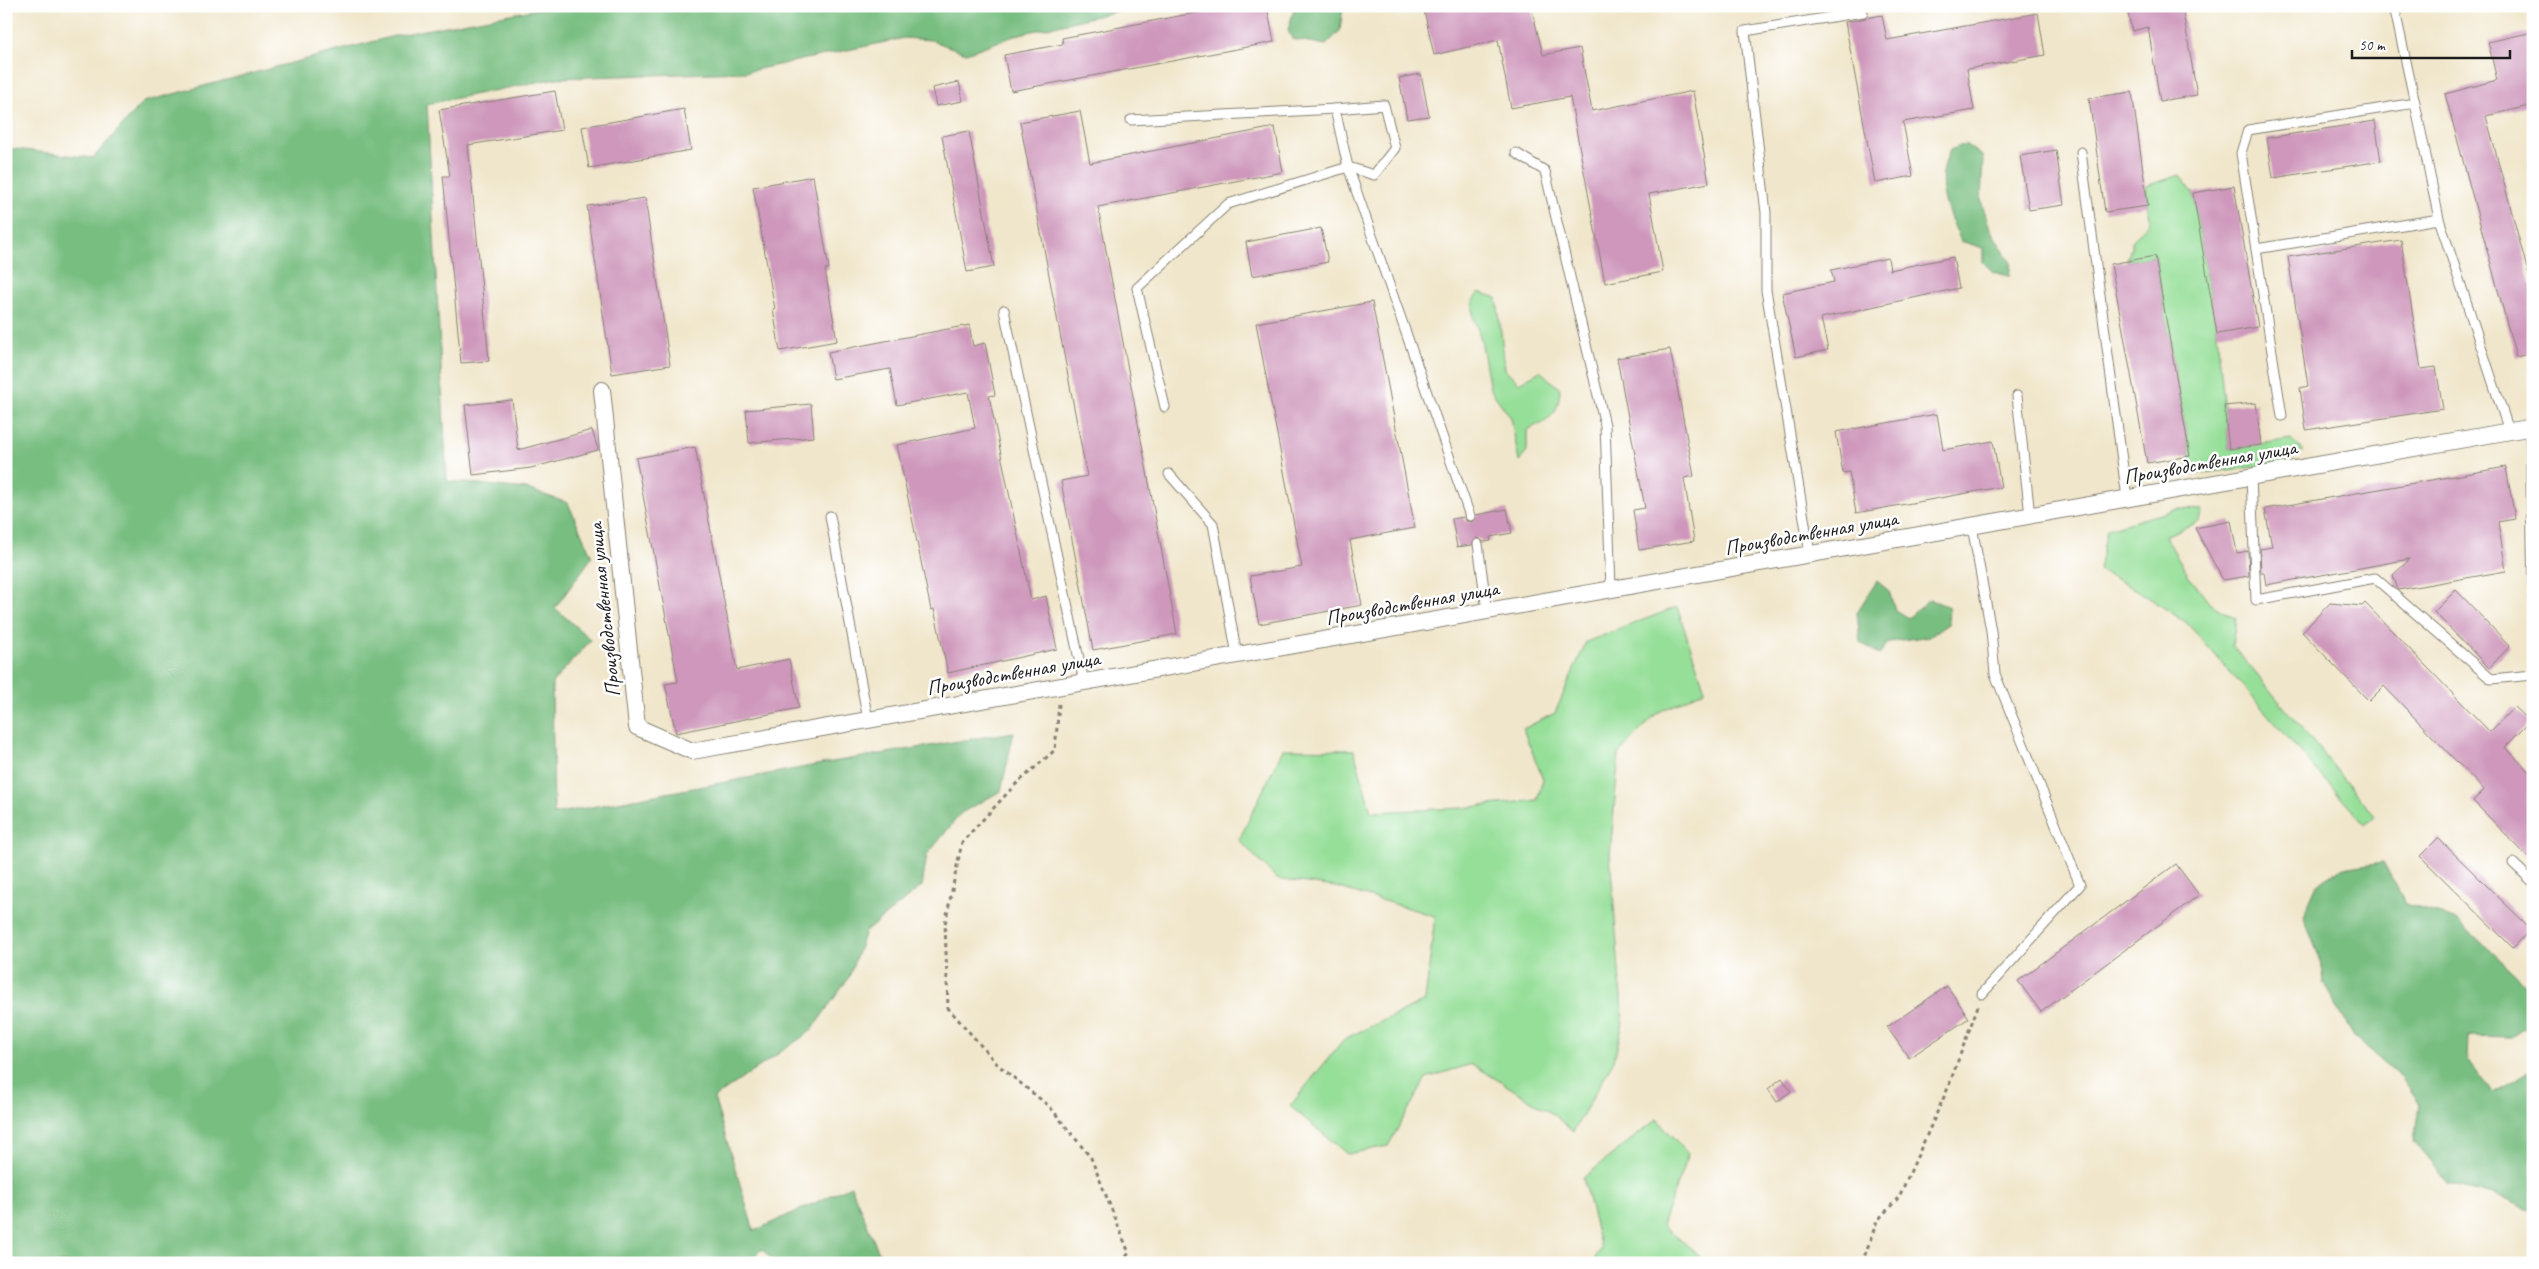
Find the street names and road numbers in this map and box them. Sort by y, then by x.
street label: Производственная улица [2122,434,2301,490]
street label: Производственная улица [1723,505,1902,561]
street label: Производственная улица [582,519,626,698]
street label: Производственная улица [1324,575,1503,631]
street label: Производственная улица [925,645,1104,701]

